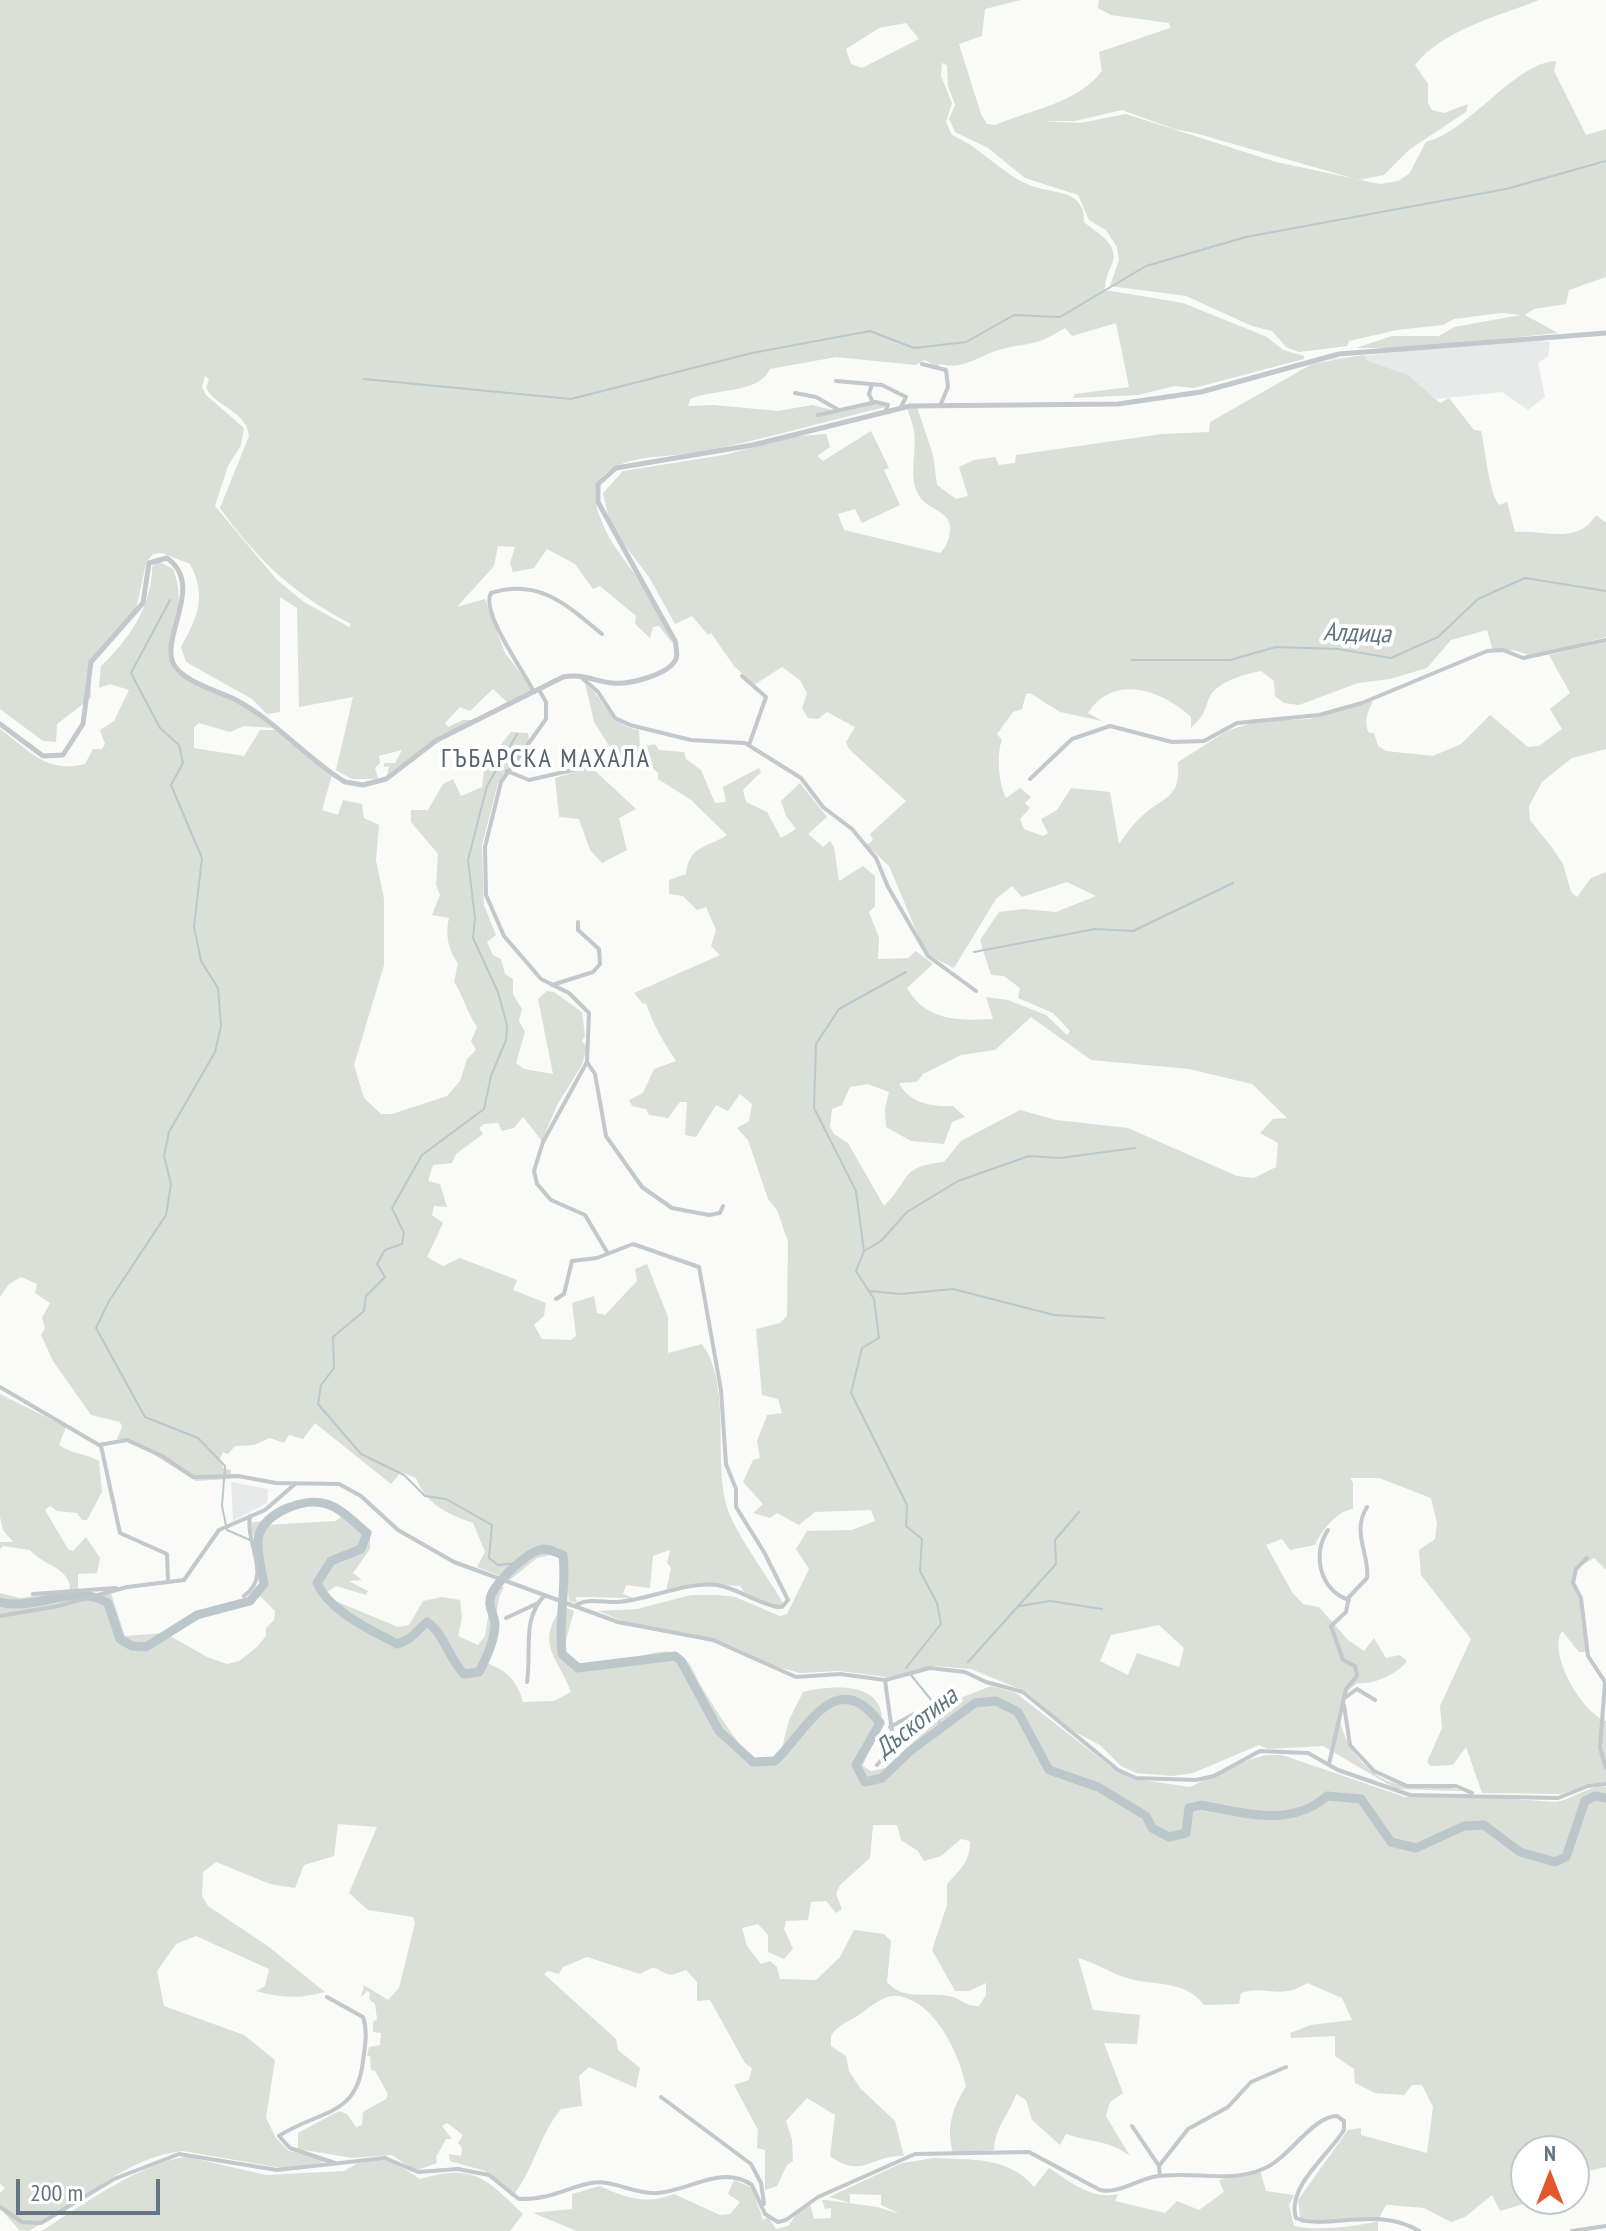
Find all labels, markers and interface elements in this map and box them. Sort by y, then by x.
water label: Алдица [1323,617,1391,651]
district label: ГЪБАРСКА МАХАЛА [441,744,651,776]
water label: Дъскотина [870,1681,964,1765]
north arrow [1510,2135,1590,2215]
text: N [1544,2139,1556,2167]
scale bar [20,2163,164,2213]
text: 200 m [30,2177,83,2208]

